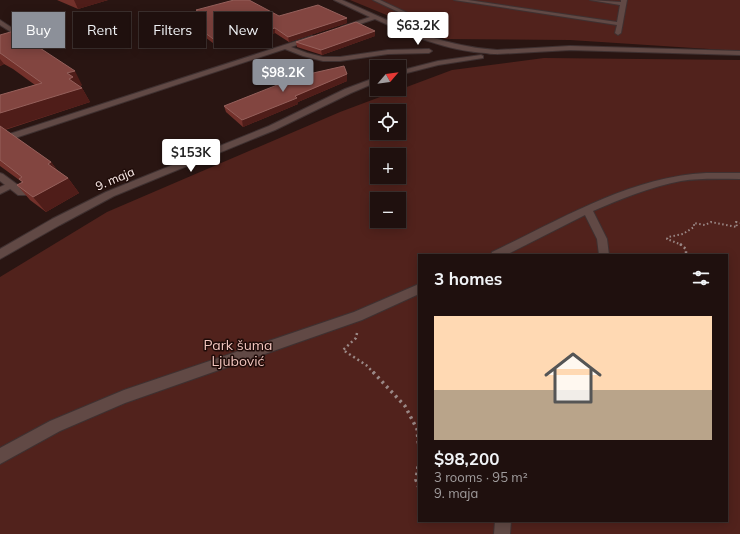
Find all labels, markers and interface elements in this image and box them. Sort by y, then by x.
chip: Buy [12,12,65,48]
chip: Rent [73,12,131,48]
chip: Filters [139,12,206,48]
chip: New [214,12,272,48]
pin: $63.2K [385,12,451,46]
text: $63.2K [396,17,440,33]
pin: $98.2K [250,59,316,93]
north arrow [370,60,406,96]
map controls [370,60,406,228]
text: $98.2K [261,64,305,80]
button: locate [370,104,406,140]
pin: $153K [163,139,219,173]
text: $153K [171,144,211,160]
button: + [370,148,406,184]
street label: 9. maja [93,164,137,193]
button: − [370,192,406,228]
icon: filters [690,267,712,289]
text: 3 homes [434,268,502,289]
park label: Park šuma Ljubović [204,336,272,370]
icon: home [537,342,609,414]
text: $98,200 [434,448,499,469]
text: 3 rooms · 95 m² [434,469,528,485]
text: 9. maja [434,485,478,501]

